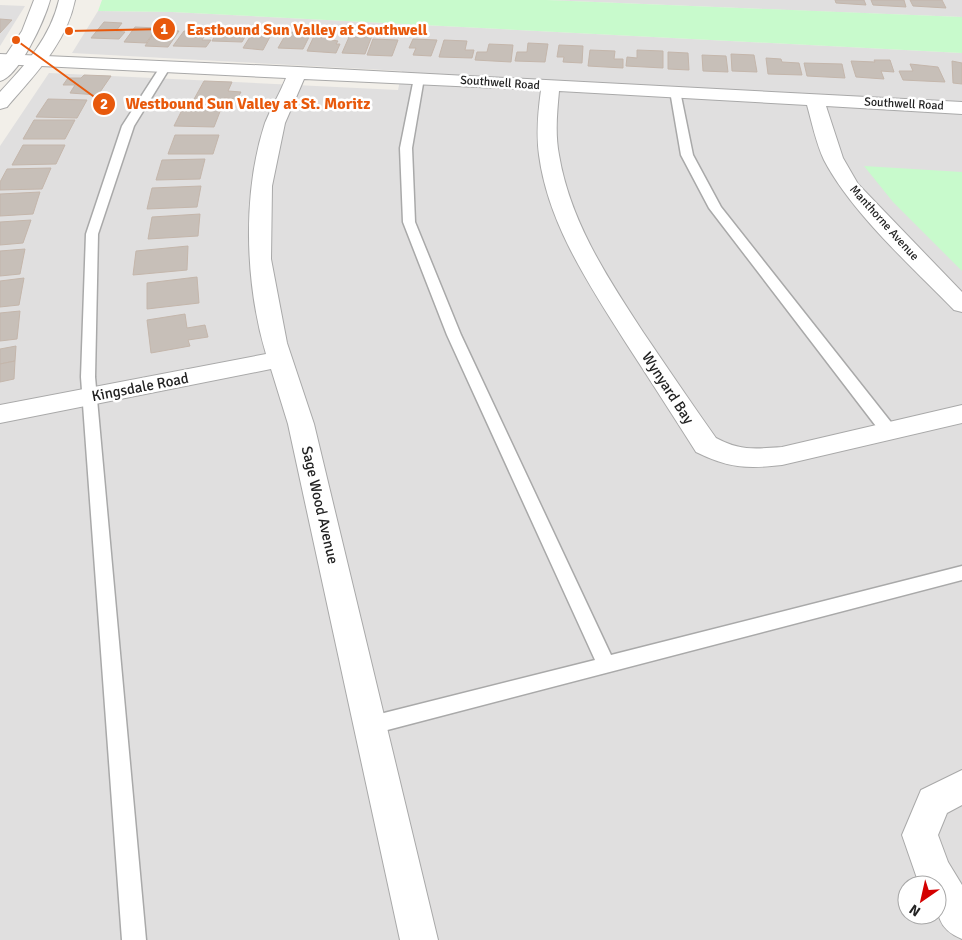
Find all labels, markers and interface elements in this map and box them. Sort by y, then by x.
callout: Eastbound Sun Valley at Southwell [151,13,438,44]
text: 1 [160,20,168,38]
text: Eastbound Sun Valley at Southwell [186,20,428,40]
street label: Southwell Road [460,73,540,93]
callout: Westbound Sun Valley at St. Moritz [91,88,381,119]
text: Westbound Sun Valley at St. Moritz [126,94,370,114]
street label: Southwell Road [864,94,944,114]
text: 2 [100,95,108,113]
street label: Manthorne Avenue [846,182,922,264]
street label: Wynyard Bay [638,349,698,427]
street label: Kingsdale Road [90,369,190,405]
street label: Sage Wood Avenue [298,444,342,566]
north arrow [897,875,947,925]
text: N [906,901,924,920]

